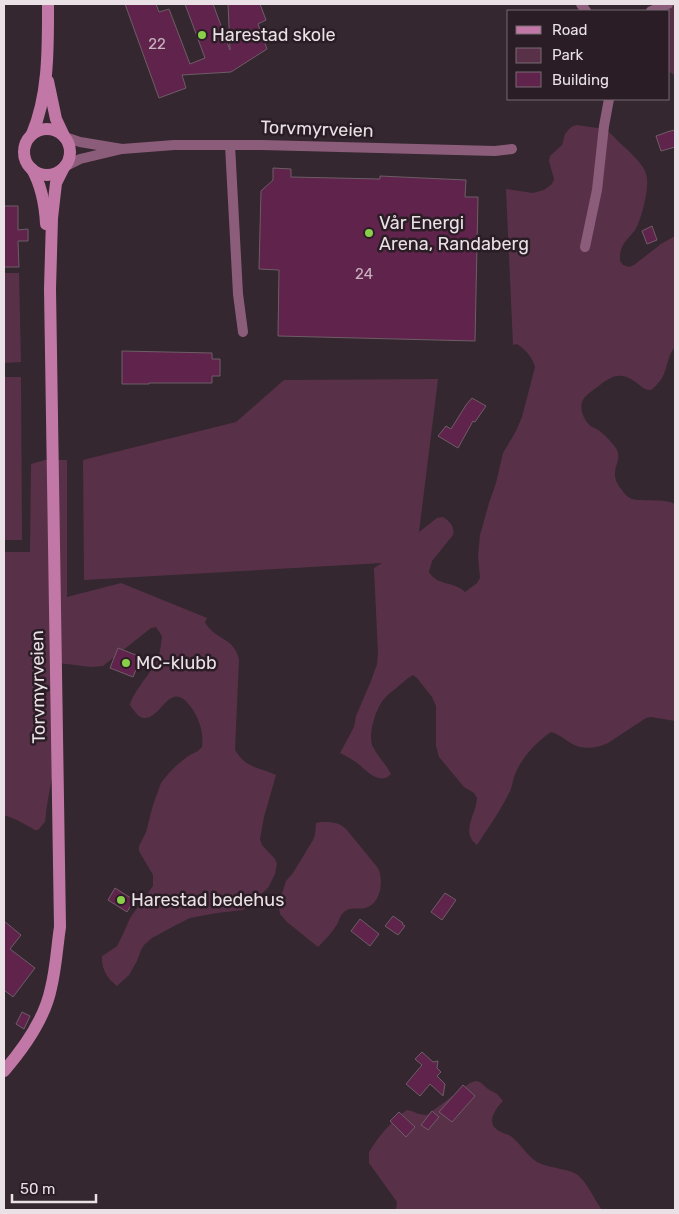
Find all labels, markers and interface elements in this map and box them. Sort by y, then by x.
legend [507,10,669,100]
text: Road [552,21,588,39]
place label: Harestad skole [212,24,336,46]
marker: Harestad skole [196,29,208,41]
house number: 22 [148,35,166,53]
text: Park [552,46,583,64]
text: Building [552,71,609,89]
street label: Torvmyrveien [260,116,374,142]
place label: Vår Energi Arena, Randaberg [379,212,529,255]
marker: Vår Energi Arena, Randaberg [363,227,375,239]
house number: 24 [355,265,373,283]
street label: Torvmyrveien [26,630,50,744]
place label: MC-klubb [136,652,217,674]
marker: MC-klubb [120,657,132,669]
place label: Harestad bedehus [131,889,284,911]
marker: Harestad bedehus [115,894,127,906]
scale bar [12,1172,96,1204]
text: 50 m [20,1180,55,1198]

